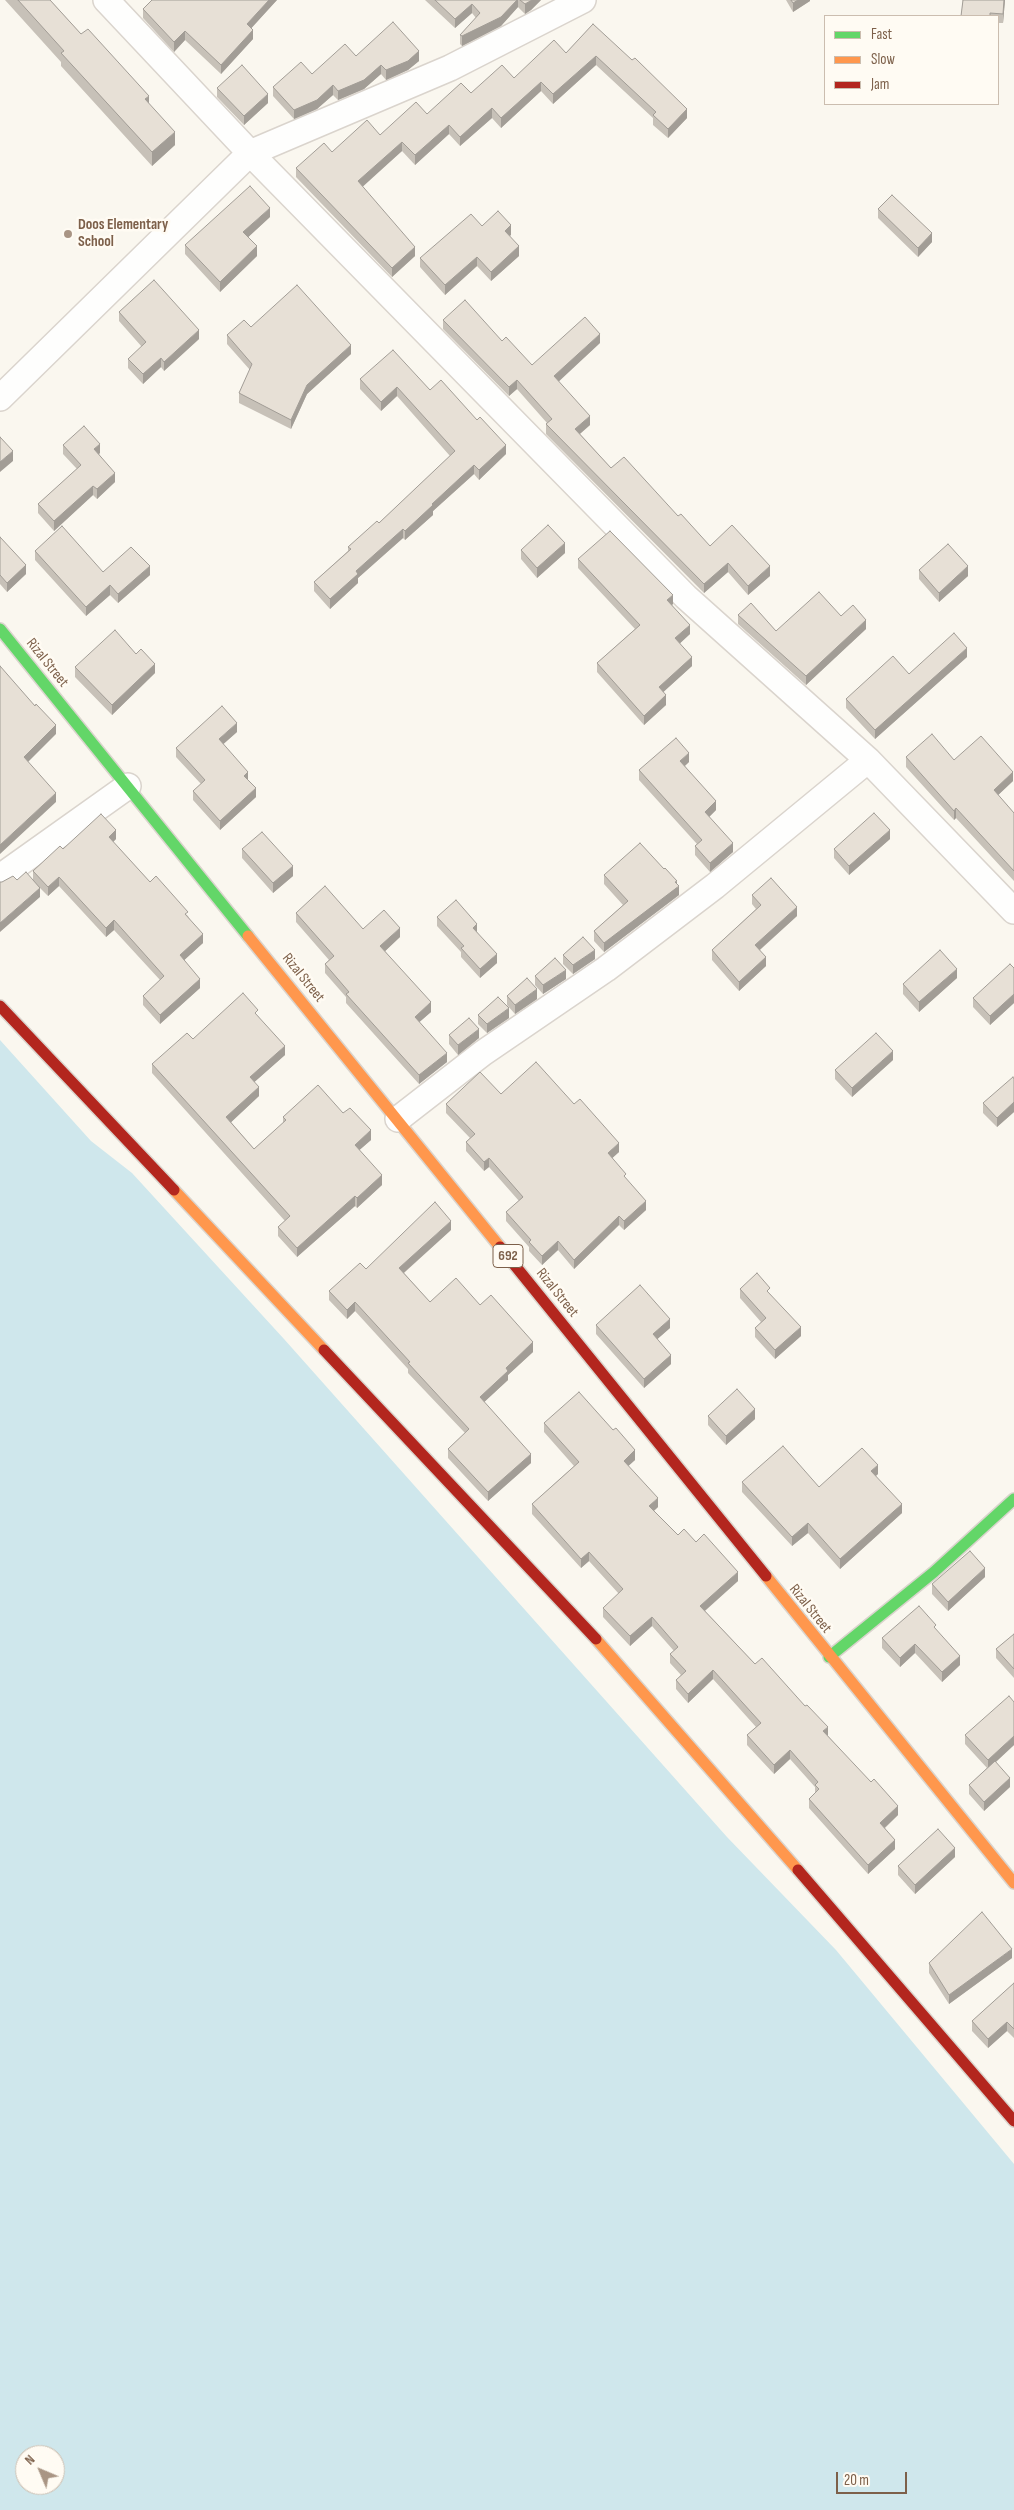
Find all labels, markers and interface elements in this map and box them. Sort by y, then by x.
legend [824,15,999,105]
text: Fast [871,25,892,44]
text: Slow [871,50,895,69]
text: Jam [871,75,889,94]
place label: Doos Elementary School [78,216,168,251]
marker: Doos Elementary School [62,228,74,240]
street label: Rizal Street [22,635,72,691]
street label: Rizal Street [278,950,328,1006]
road number: 692 [493,1244,523,1268]
street label: Rizal Street [532,1265,582,1321]
street label: Rizal Street [785,1581,835,1637]
north arrow [15,2445,65,2495]
text: N [21,2451,38,2468]
scale bar [839,2462,910,2494]
text: 20 m [844,2471,869,2490]

